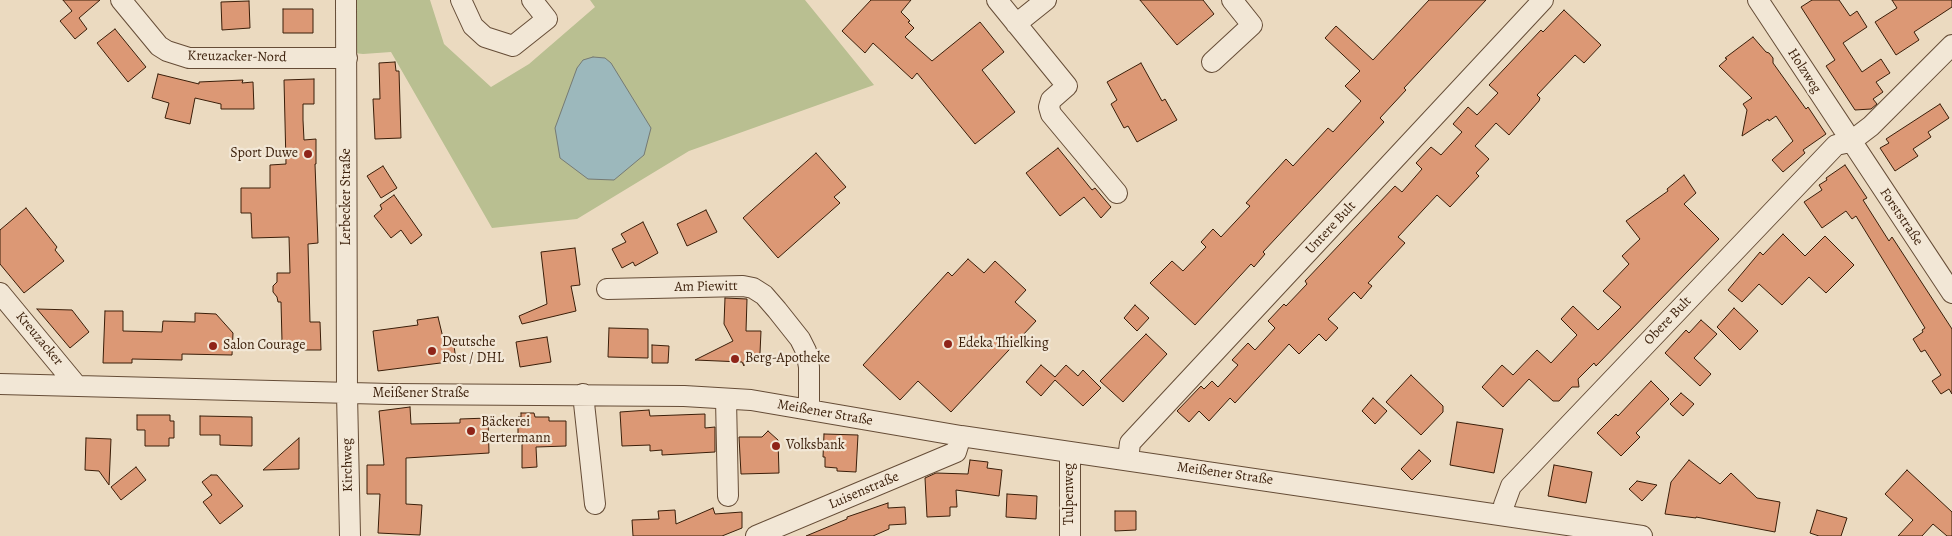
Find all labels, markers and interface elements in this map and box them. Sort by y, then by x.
street label: Holzweg [1783,46,1825,96]
street label: Kreuzacker-Nord [187,48,287,66]
place label: Sport Duwe [230,146,298,162]
marker: Sport Duwe [302,148,314,160]
street label: Lerbecker Straße [339,148,355,246]
street label: Forststraße [1876,185,1926,249]
street label: Untere Bult [1302,198,1360,258]
street label: Am Piewitt [674,278,738,296]
street label: Obere Bult [1641,293,1695,349]
street label: Kreuzacker [12,309,66,369]
place label: Deutsche Post / DHL [442,335,504,368]
place label: Edeka Thielking [958,336,1049,352]
place label: Salon Courage [223,338,306,354]
marker: Edeka Thielking [942,338,954,350]
marker: Salon Courage [207,340,219,352]
marker: Deutsche Post / DHL [426,345,438,357]
place label: Berg-Apotheke [745,351,830,367]
marker: Berg-Apotheke [729,353,741,365]
street label: Meißener Straße [373,386,469,402]
street label: Meißener Straße [776,396,874,430]
place label: Bäckerei Bertermann [481,415,551,448]
marker: Bäckerei Bertermann [465,425,477,437]
street label: Kirchweg [339,438,357,492]
place label: Volksbank [786,438,845,454]
marker: Volksbank [770,440,782,452]
street label: Meißener Straße [1176,459,1274,489]
street label: Tulpenweg [1062,463,1078,525]
street label: Luisenstraße [826,469,902,513]

